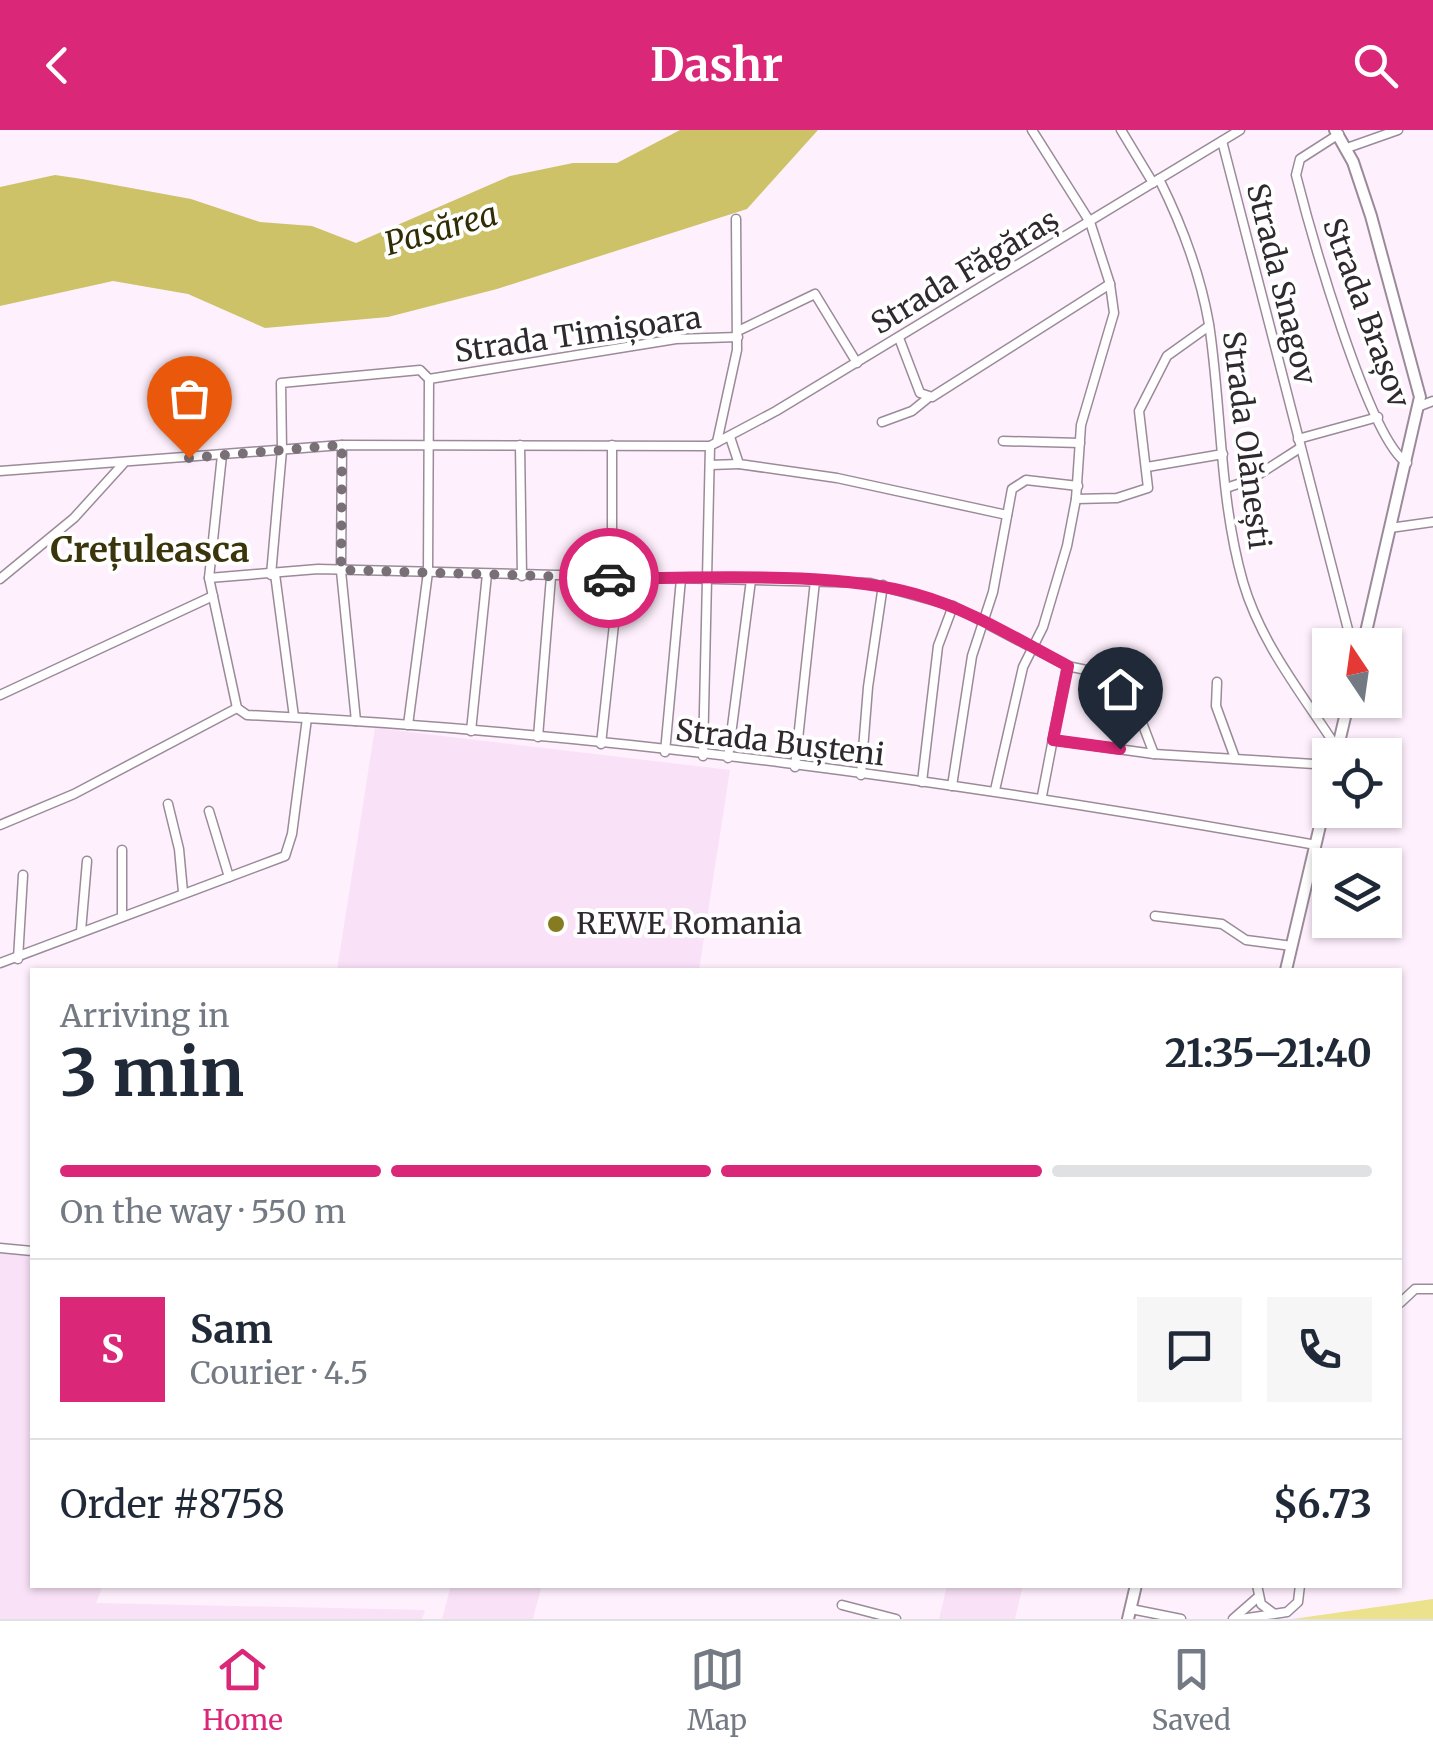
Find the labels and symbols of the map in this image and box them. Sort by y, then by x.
street label: Strada Snagov [1239,179,1326,389]
water label: Pasărea [380,194,502,264]
street label: Strada Făgăraș [864,200,1065,342]
street label: Strada Brașov [1315,213,1419,413]
street label: Strada Timișoara [452,298,704,370]
street label: Strada Olănești [1215,329,1279,551]
pin [147,356,232,459]
district label: Crețuleasca [51,528,249,572]
courier [559,528,659,628]
north arrow [1312,628,1402,718]
pin [1078,647,1163,750]
street label: Strada Bușteni [673,710,887,774]
place label: REWE Romania [576,904,802,942]
marker: REWE Romania [545,913,567,935]

